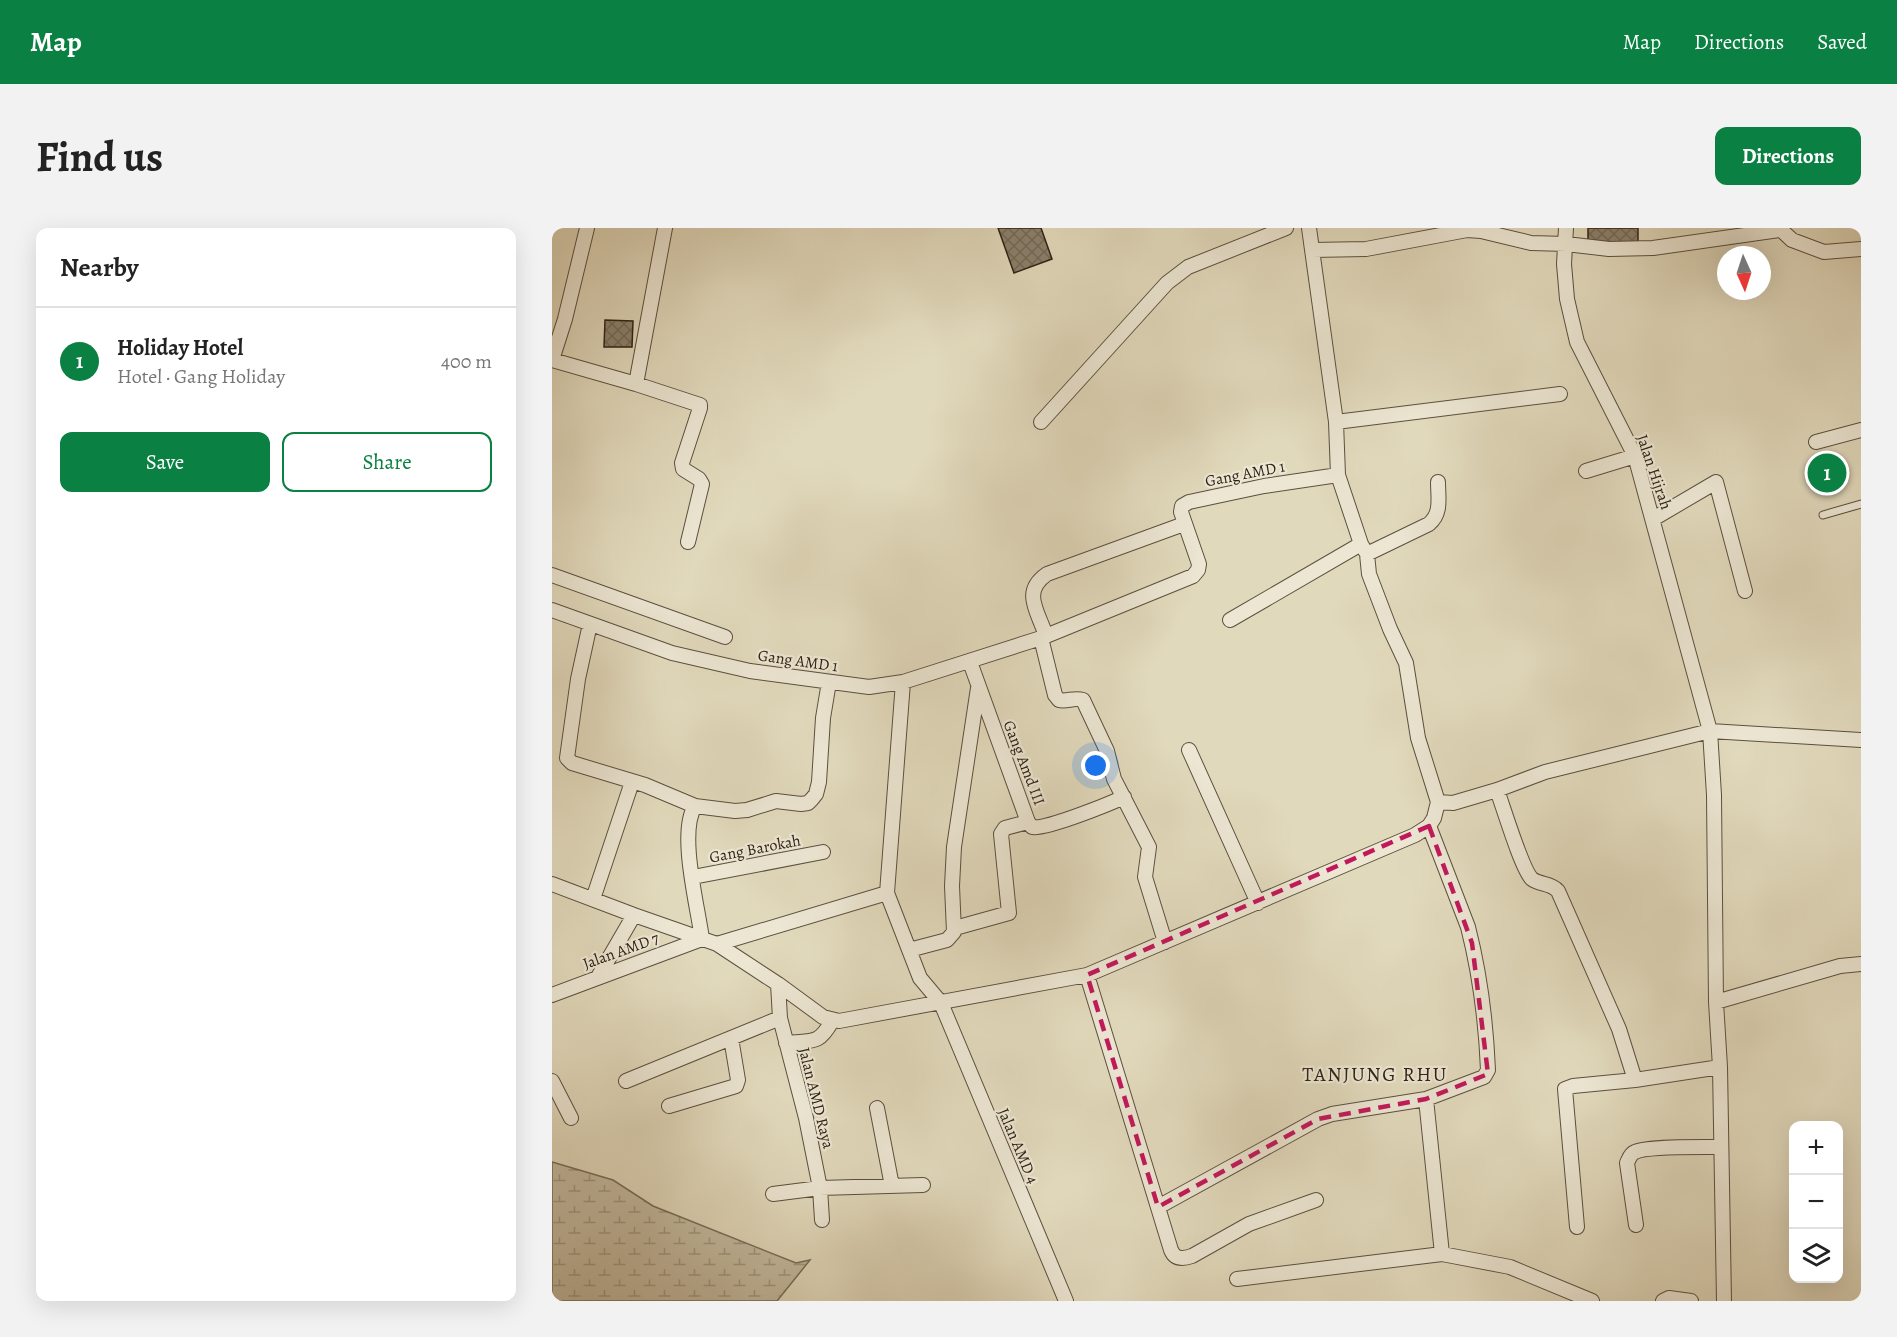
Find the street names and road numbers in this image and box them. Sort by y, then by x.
street label: Jalan Hijrah [1631,432,1677,513]
street label: Gang AMD 1 [1203,455,1287,492]
street label: Gang AMD 1 [757,644,840,678]
street label: Gang Amd III [998,717,1050,809]
street label: Gang Barokah [708,829,803,869]
street label: Jalan AMD 7 [580,927,662,975]
street label: Jalan AMD Raya [793,1045,839,1152]
street label: Jalan AMD 4 [992,1105,1044,1187]

